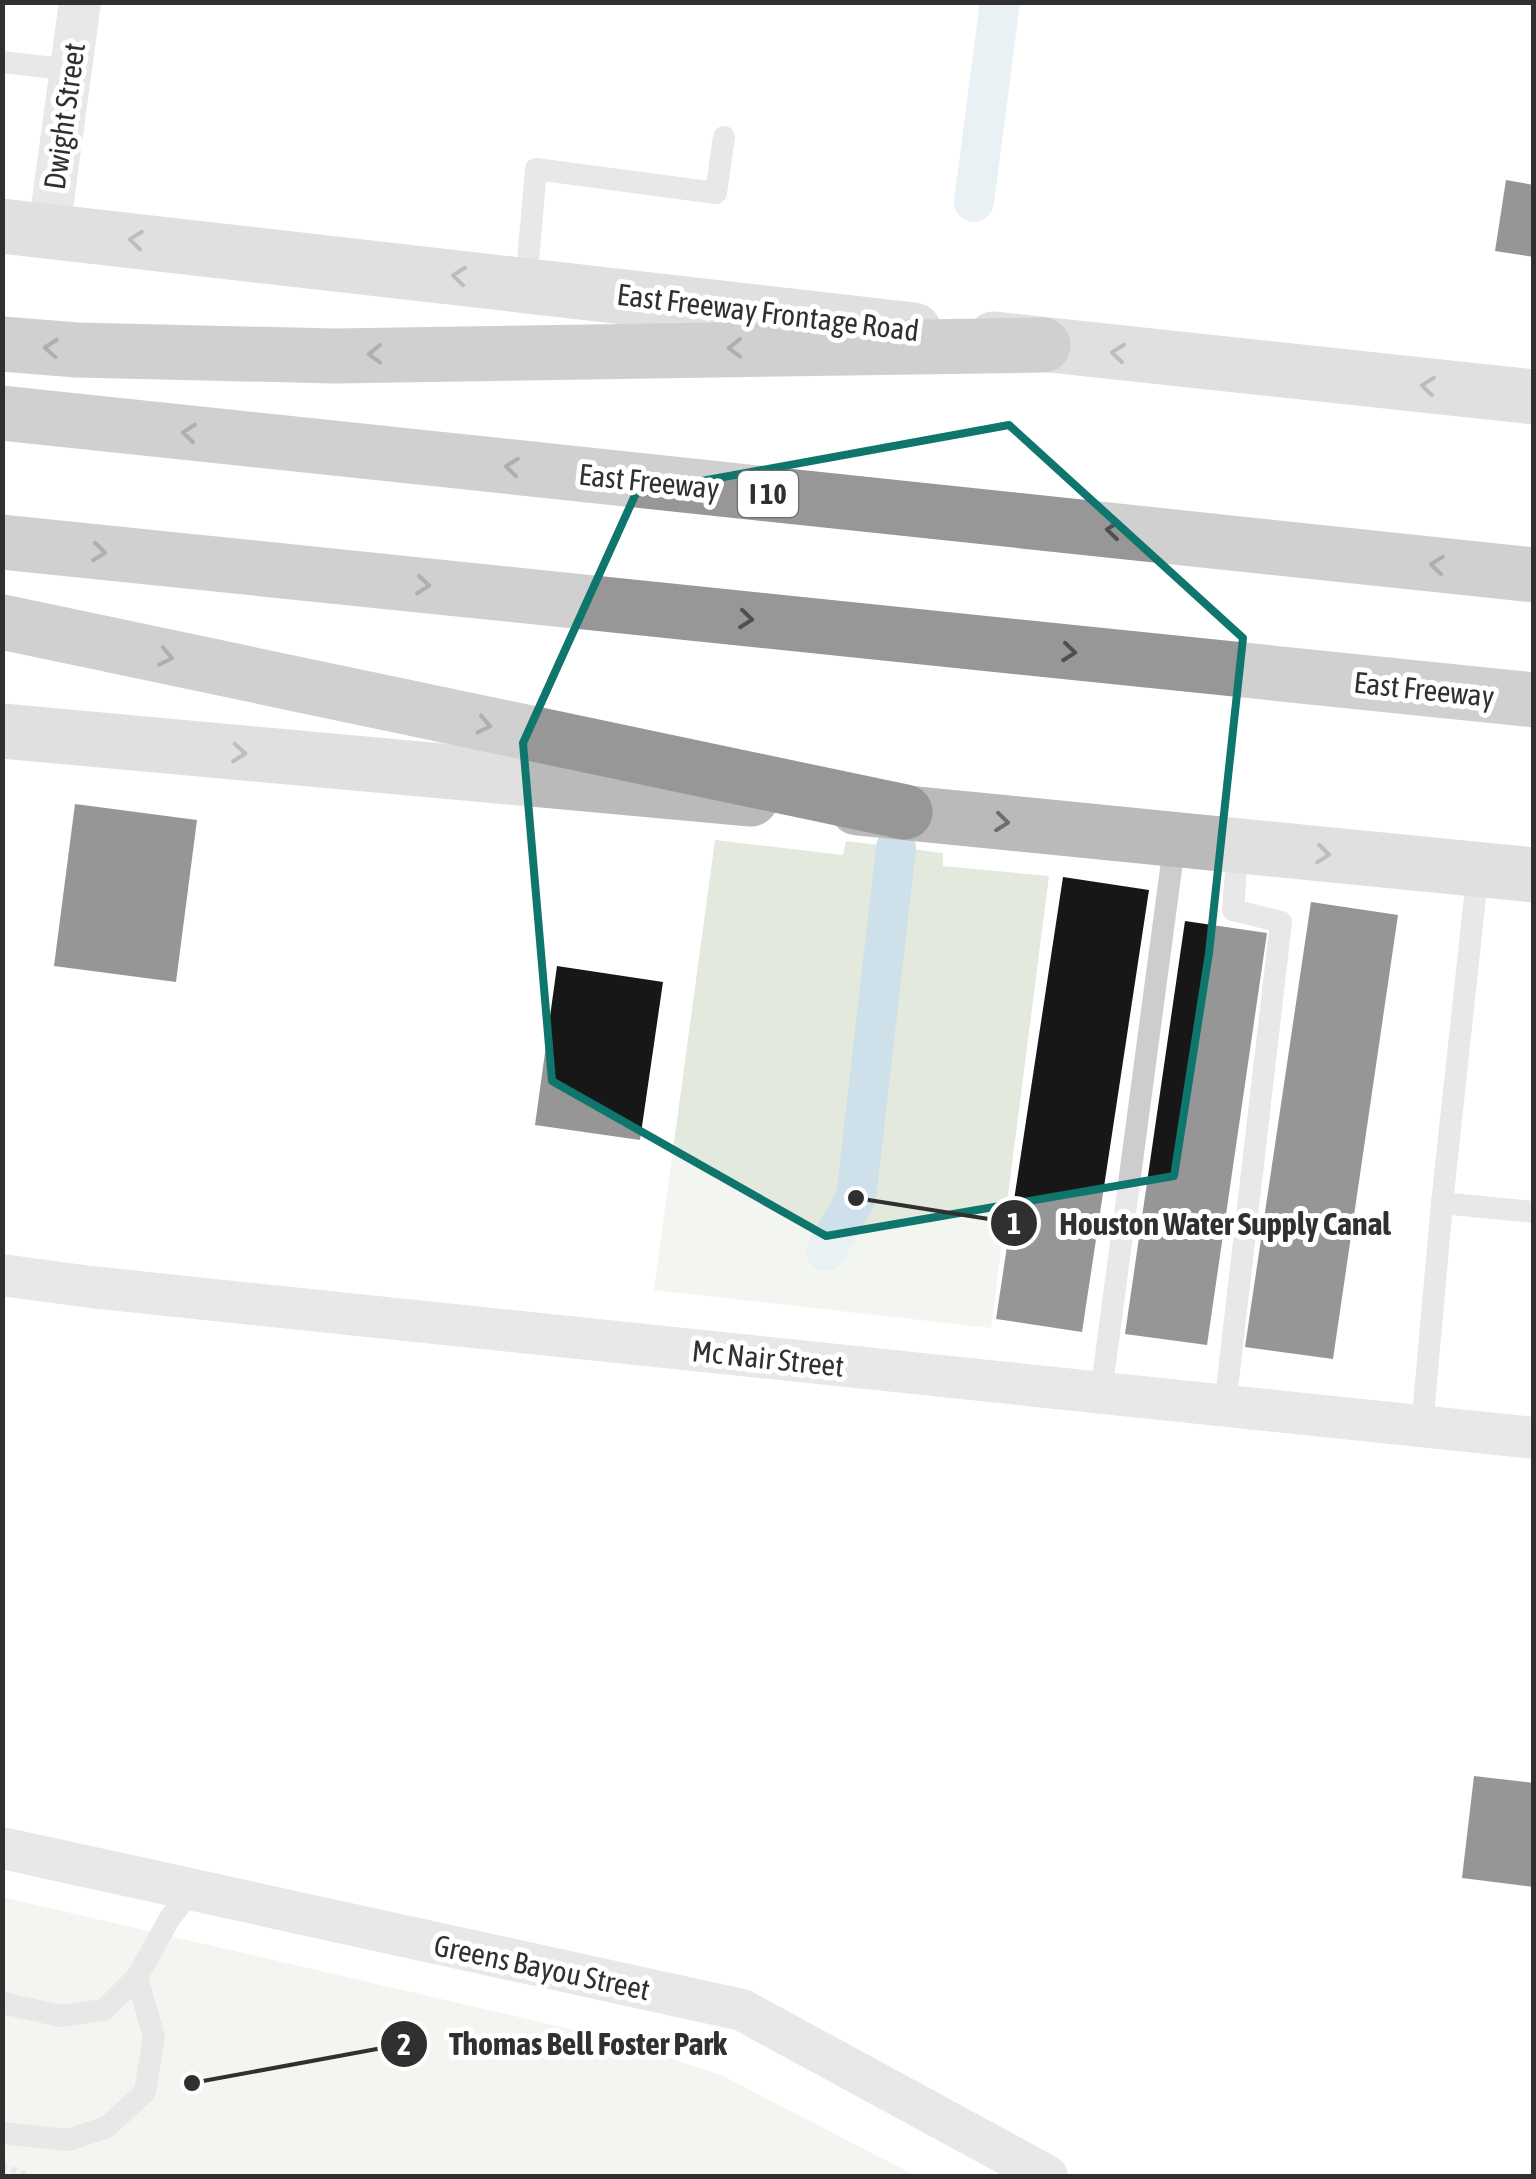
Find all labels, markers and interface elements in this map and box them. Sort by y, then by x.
street label: Dwight Street [37,41,91,191]
one-way arrow [128,230,144,251]
one-way arrow [451,266,467,287]
street label: East Freeway Frontage Road [615,277,921,347]
one-way arrow [727,337,742,359]
one-way arrow [42,338,58,360]
one-way arrow [1110,343,1126,364]
one-way arrow [367,344,383,365]
one-way arrow [1419,376,1435,397]
one-way arrow [180,423,196,444]
one-way arrow [503,456,519,478]
street label: East Freeway [577,457,721,505]
road number: I 10 [738,471,798,517]
one-way arrow [1105,520,1121,542]
one-way arrow [92,541,108,562]
one-way arrow [1428,555,1444,576]
one-way arrow [415,574,431,596]
one-way arrow [738,608,754,629]
one-way arrow [1062,641,1078,662]
one-way arrow [157,645,174,666]
street label: East Freeway [1352,665,1496,713]
one-way arrow [475,713,492,734]
one-way arrow [231,741,247,763]
one-way arrow [994,811,1010,832]
one-way arrow [1316,842,1332,864]
callout: Houston Water Supply Canal [989,1192,1410,1254]
text: Houston Water Supply Canal [1059,1205,1391,1242]
text: 1 [1007,1206,1021,1240]
street label: Mc Nair Street [690,1333,846,1383]
street label: Greens Bayou Street [431,1928,653,2006]
callout: Thomas Bell Foster Park [379,2013,747,2075]
text: Thomas Bell Foster Park [449,2025,728,2062]
text: 2 [397,2027,411,2061]

